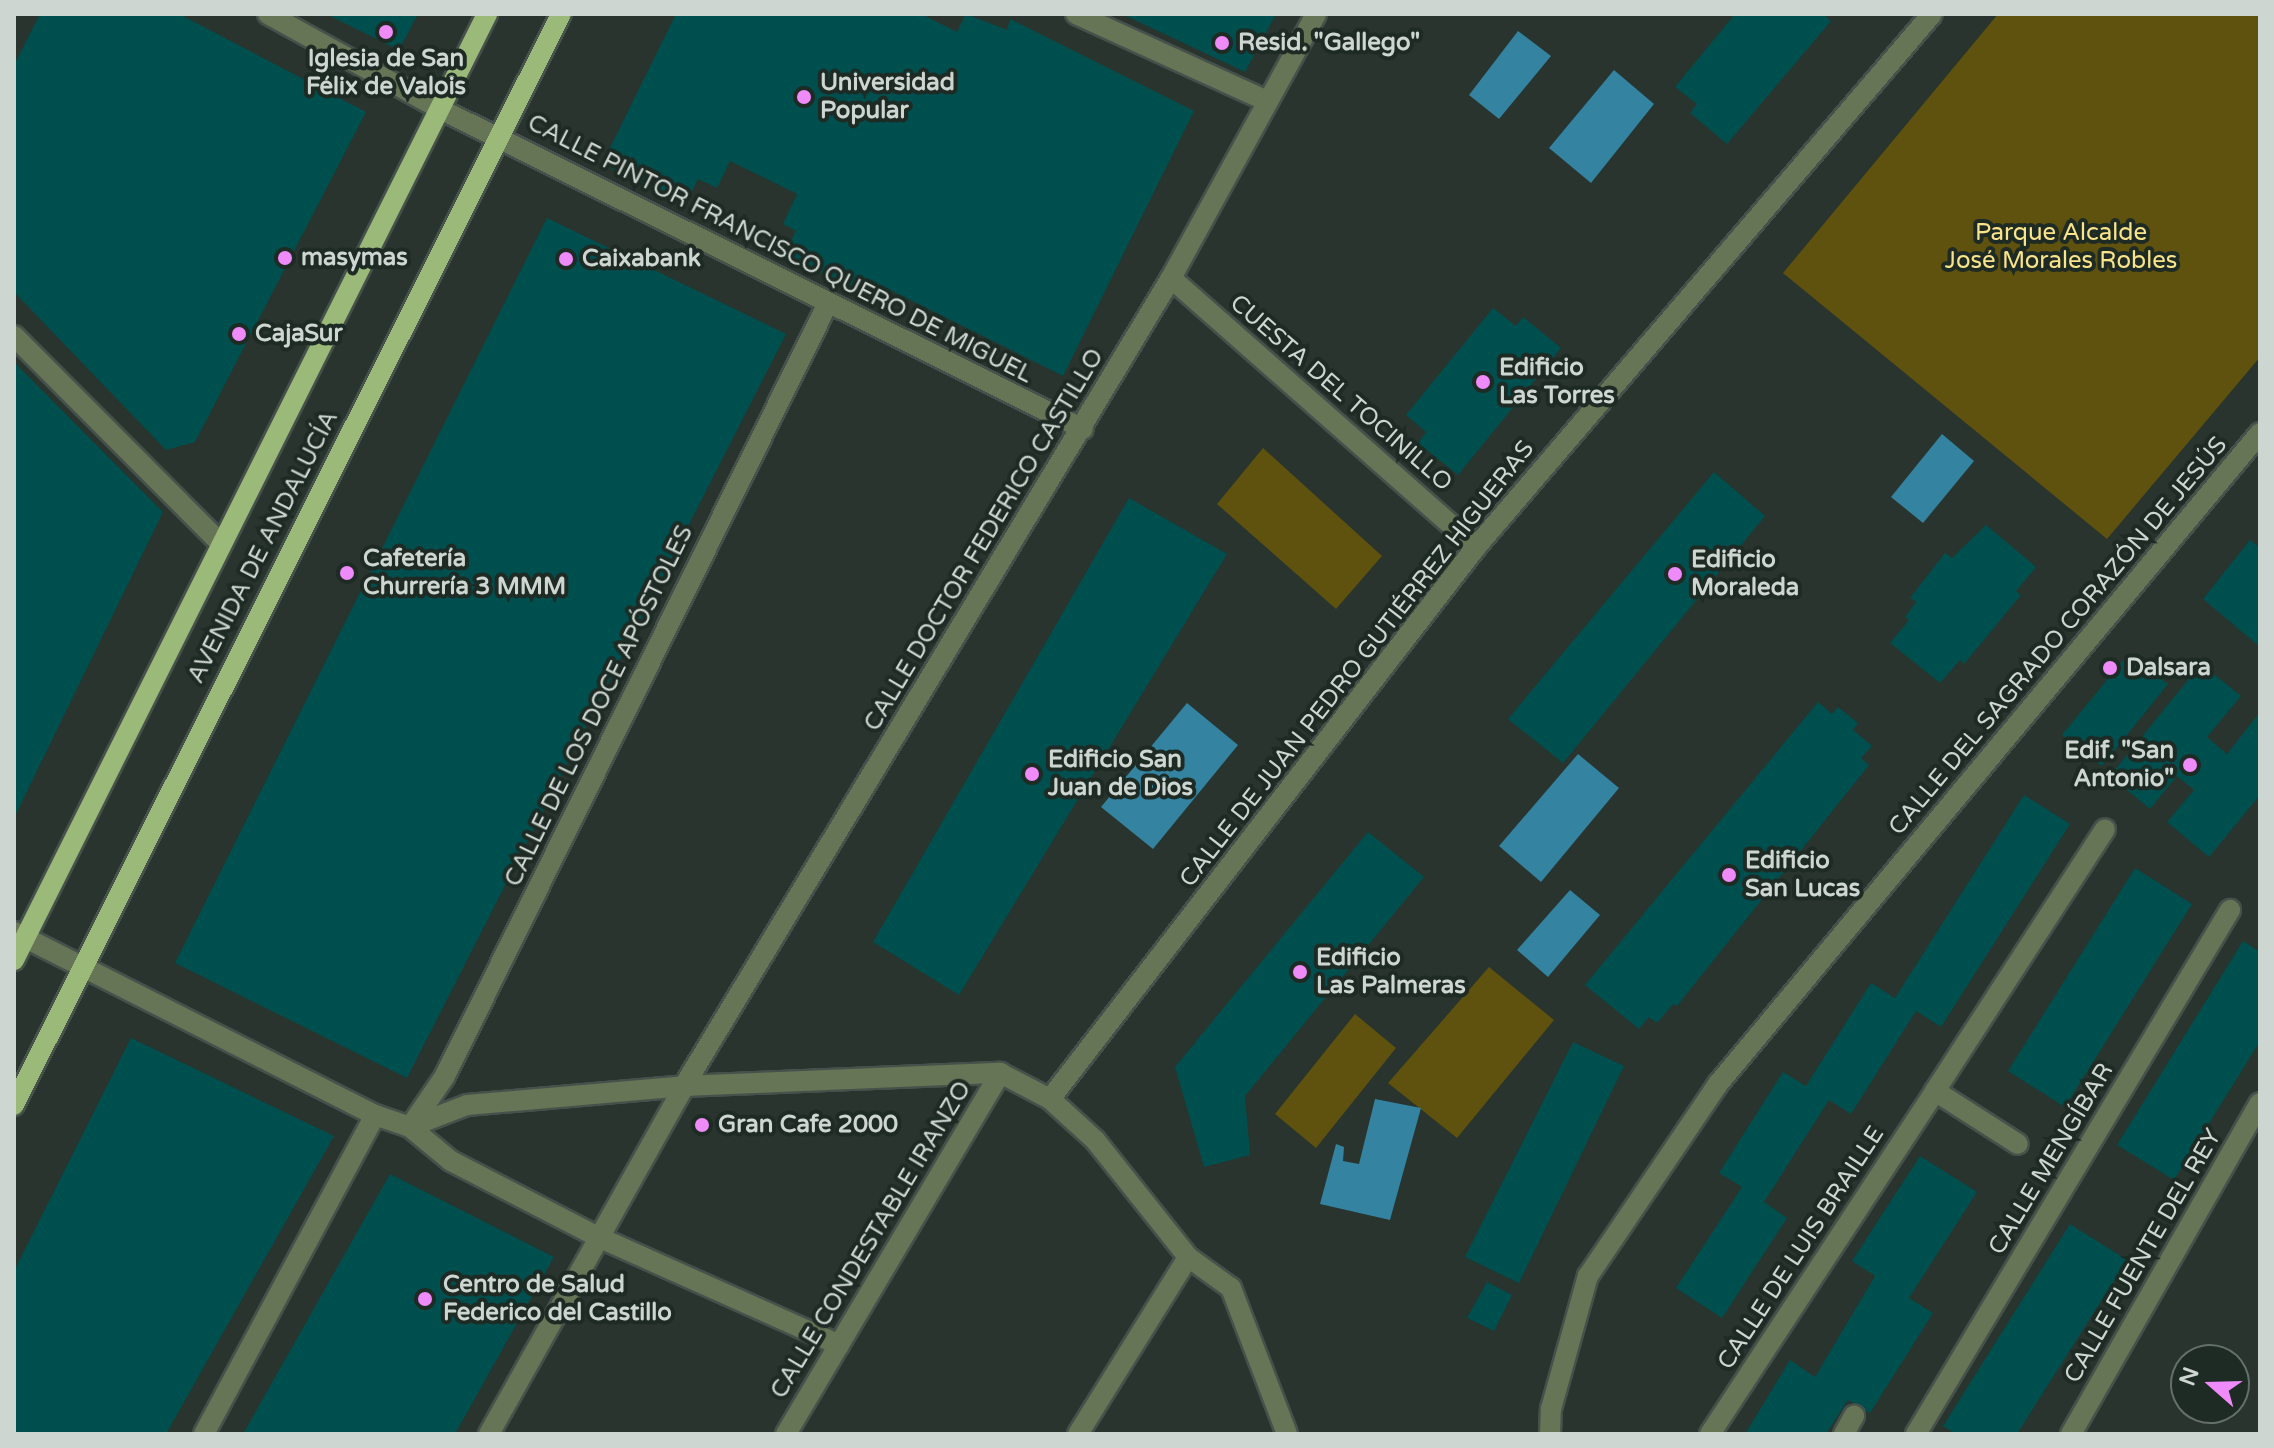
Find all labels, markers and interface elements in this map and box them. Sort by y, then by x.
marker: Iglesia de San Félix de Valois [377,23,395,41]
place label: Resid. "Gallego" [1238,29,1420,57]
marker: Resid. "Gallego" [1213,34,1231,52]
place label: Iglesia de San Félix de Valois [306,45,466,101]
place label: Universidad Popular [820,69,955,125]
marker: Universidad Popular [795,88,813,106]
street label: CALLE PINTOR FRANCISCO QUERO DE MIGUEL [523,108,1037,390]
park label: Parque Alcalde José Morales Robles [1945,219,2177,275]
place label: masymas [301,244,408,272]
place label: Caixabank [582,245,701,273]
marker: masymas [276,249,294,267]
marker: Caixabank [557,250,575,268]
street label: CUESTA DEL TOCINILLO [1224,289,1458,497]
place label: CajaSur [255,320,343,348]
marker: CajaSur [230,325,248,343]
street label: CALLE DOCTOR FEDERICO CASTILLO [858,344,1110,736]
place label: Edificio Las Torres [1499,354,1615,410]
marker: Edificio Las Torres [1474,373,1492,391]
street label: AVENIDA DE ANDALUCÍA [182,406,344,688]
street label: CALLE DEL SAGRADO CORAZÓN DE JESÚS [1883,431,2233,841]
street label: CALLE DE JUAN PEDRO GUTIÉRREZ HIGUERAS [1174,435,1540,893]
street label: CALLE DE LOS DOCE APÓSTOLES [499,521,699,891]
place label: Cafetería Churrería 3 MMM [363,545,566,601]
place label: Edificio Moraleda [1691,546,1799,602]
marker: Cafetería Churrería 3 MMM [338,564,356,582]
marker: Edificio Moraleda [1666,565,1684,583]
place label: Dalsara [2126,654,2211,682]
marker: Dalsara [2101,659,2119,677]
place label: Edif. "San Antonio" [2064,737,2174,793]
place label: Edificio San Juan de Dios [1048,746,1193,802]
marker: Edif. "San Antonio" [2181,756,2199,774]
marker: Edificio San Juan de Dios [1023,765,1041,783]
place label: Edificio San Lucas [1745,847,1860,903]
marker: Edificio San Lucas [1720,866,1738,884]
place label: Edificio Las Palmeras [1316,944,1466,1000]
marker: Edificio Las Palmeras [1291,963,1309,981]
street label: CALLE MENGÍBAR [1982,1058,2120,1260]
street label: CALLE CONDESTABLE IRANZO [765,1076,977,1404]
place label: Gran Cafe 2000 [718,1111,898,1139]
marker: Gran Cafe 2000 [693,1116,711,1134]
street label: CALLE DE LUIS BRAILLE [1712,1121,1890,1375]
street label: CALLE FUENTE DEL REY [2058,1124,2228,1388]
place label: Centro de Salud Federico del Castillo [443,1271,672,1327]
marker: Centro de Salud Federico del Castillo [414,1288,436,1310]
north arrow [2170,1344,2250,1424]

